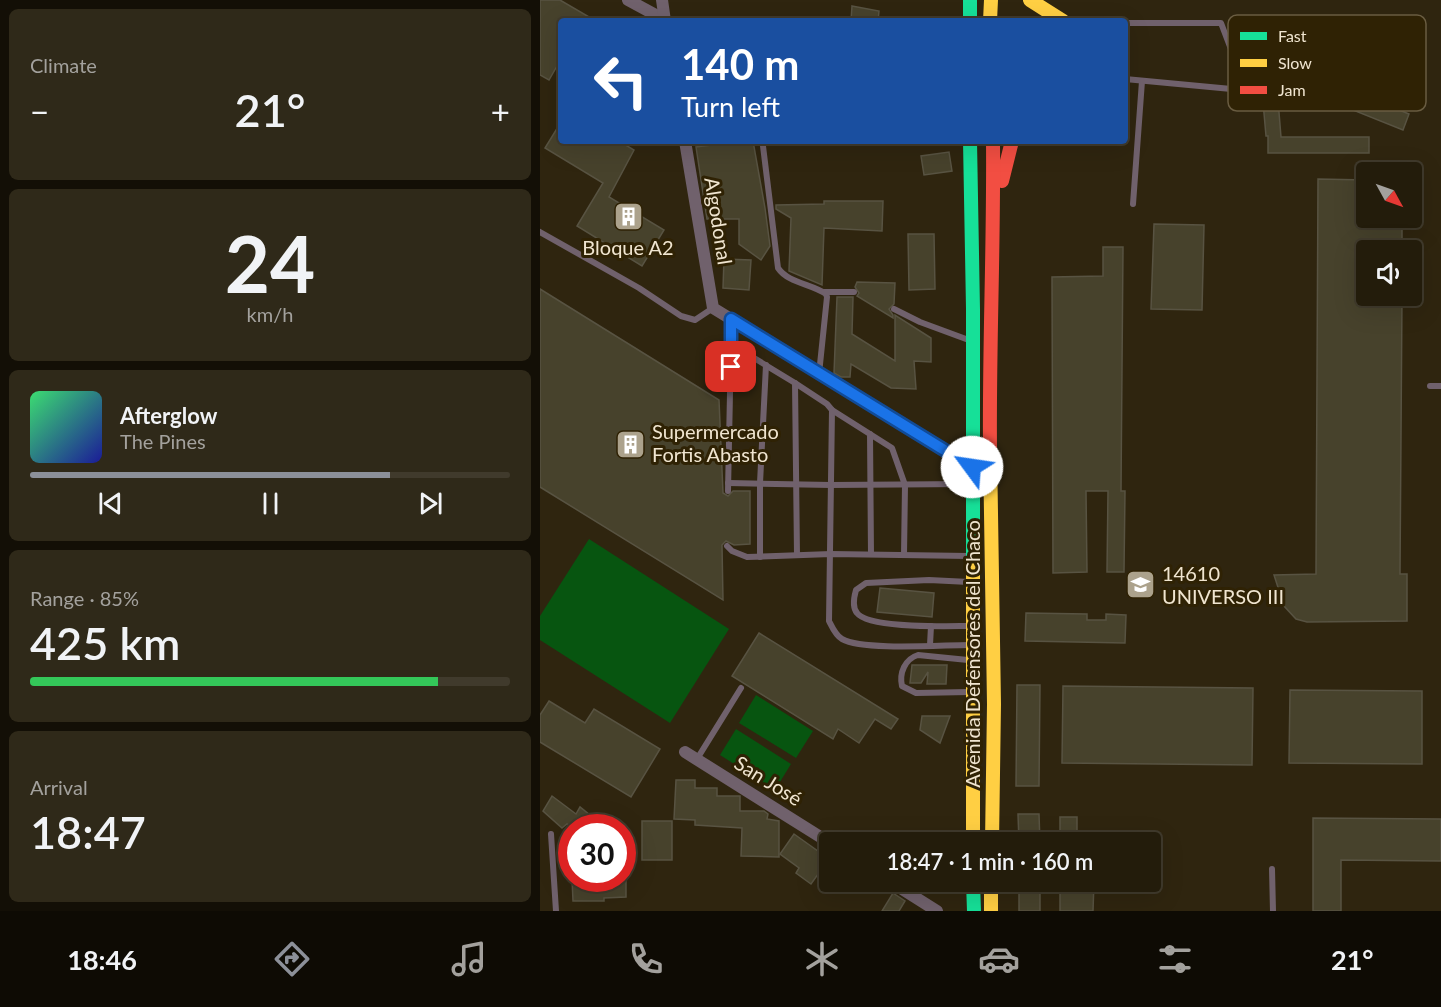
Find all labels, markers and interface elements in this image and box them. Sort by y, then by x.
legend [1228,15,1426,111]
text: Fast [1278,26,1307,45]
text: 140 m [681,39,799,89]
icon: left [582,42,660,120]
text: Climate [30,53,97,77]
text: Slow [1278,53,1312,72]
text: Jam [1278,80,1306,99]
text: 21° [235,83,305,137]
text: Turn left [681,90,780,123]
text: − [30,91,49,131]
text: + [491,91,510,131]
north arrow [1356,162,1422,228]
map controls [1356,162,1422,306]
street label: Algodonal [700,175,738,266]
building icon: Bloque A2 [612,201,644,233]
text: 24 [225,216,315,310]
place label: Bloque A2 [582,235,674,259]
button: sound [1356,240,1422,306]
text: km/h [247,302,293,326]
pin [705,341,756,392]
icon: arrive [714,350,747,383]
text: Afterglow [120,402,217,429]
place label: Supermercado Fortis Abasto [652,419,779,466]
building icon: Supermercado Fortis Abasto [615,428,647,460]
text: The Pines [120,429,206,453]
position arrow [940,435,1004,499]
icon: previous [94,487,127,520]
icon: pause [254,487,287,520]
icon: next [414,487,447,520]
street label: Avenida Defensores del Chaco [960,520,984,788]
place label: 14610 UNIVERSO III [1162,561,1284,608]
school or university icon: 14610 UNIVERSO III [1125,569,1157,601]
text: Range · 85% [30,586,139,610]
text: 425 km [30,616,180,670]
street label: San José [730,750,807,810]
text: Arrival [30,775,88,799]
text: 18:47 [30,805,146,859]
speed limit sign: 30 [558,814,636,892]
text: 18:47 · 1 min · 160 m [887,848,1093,875]
icon: directions [271,938,313,980]
icon: music [448,938,490,980]
icon: phone [625,938,667,980]
icon: climate [801,938,843,980]
icon: car [978,938,1020,980]
icon: filters [1154,938,1196,980]
text: 18:46 [67,943,137,976]
text: 21° [1331,943,1374,976]

